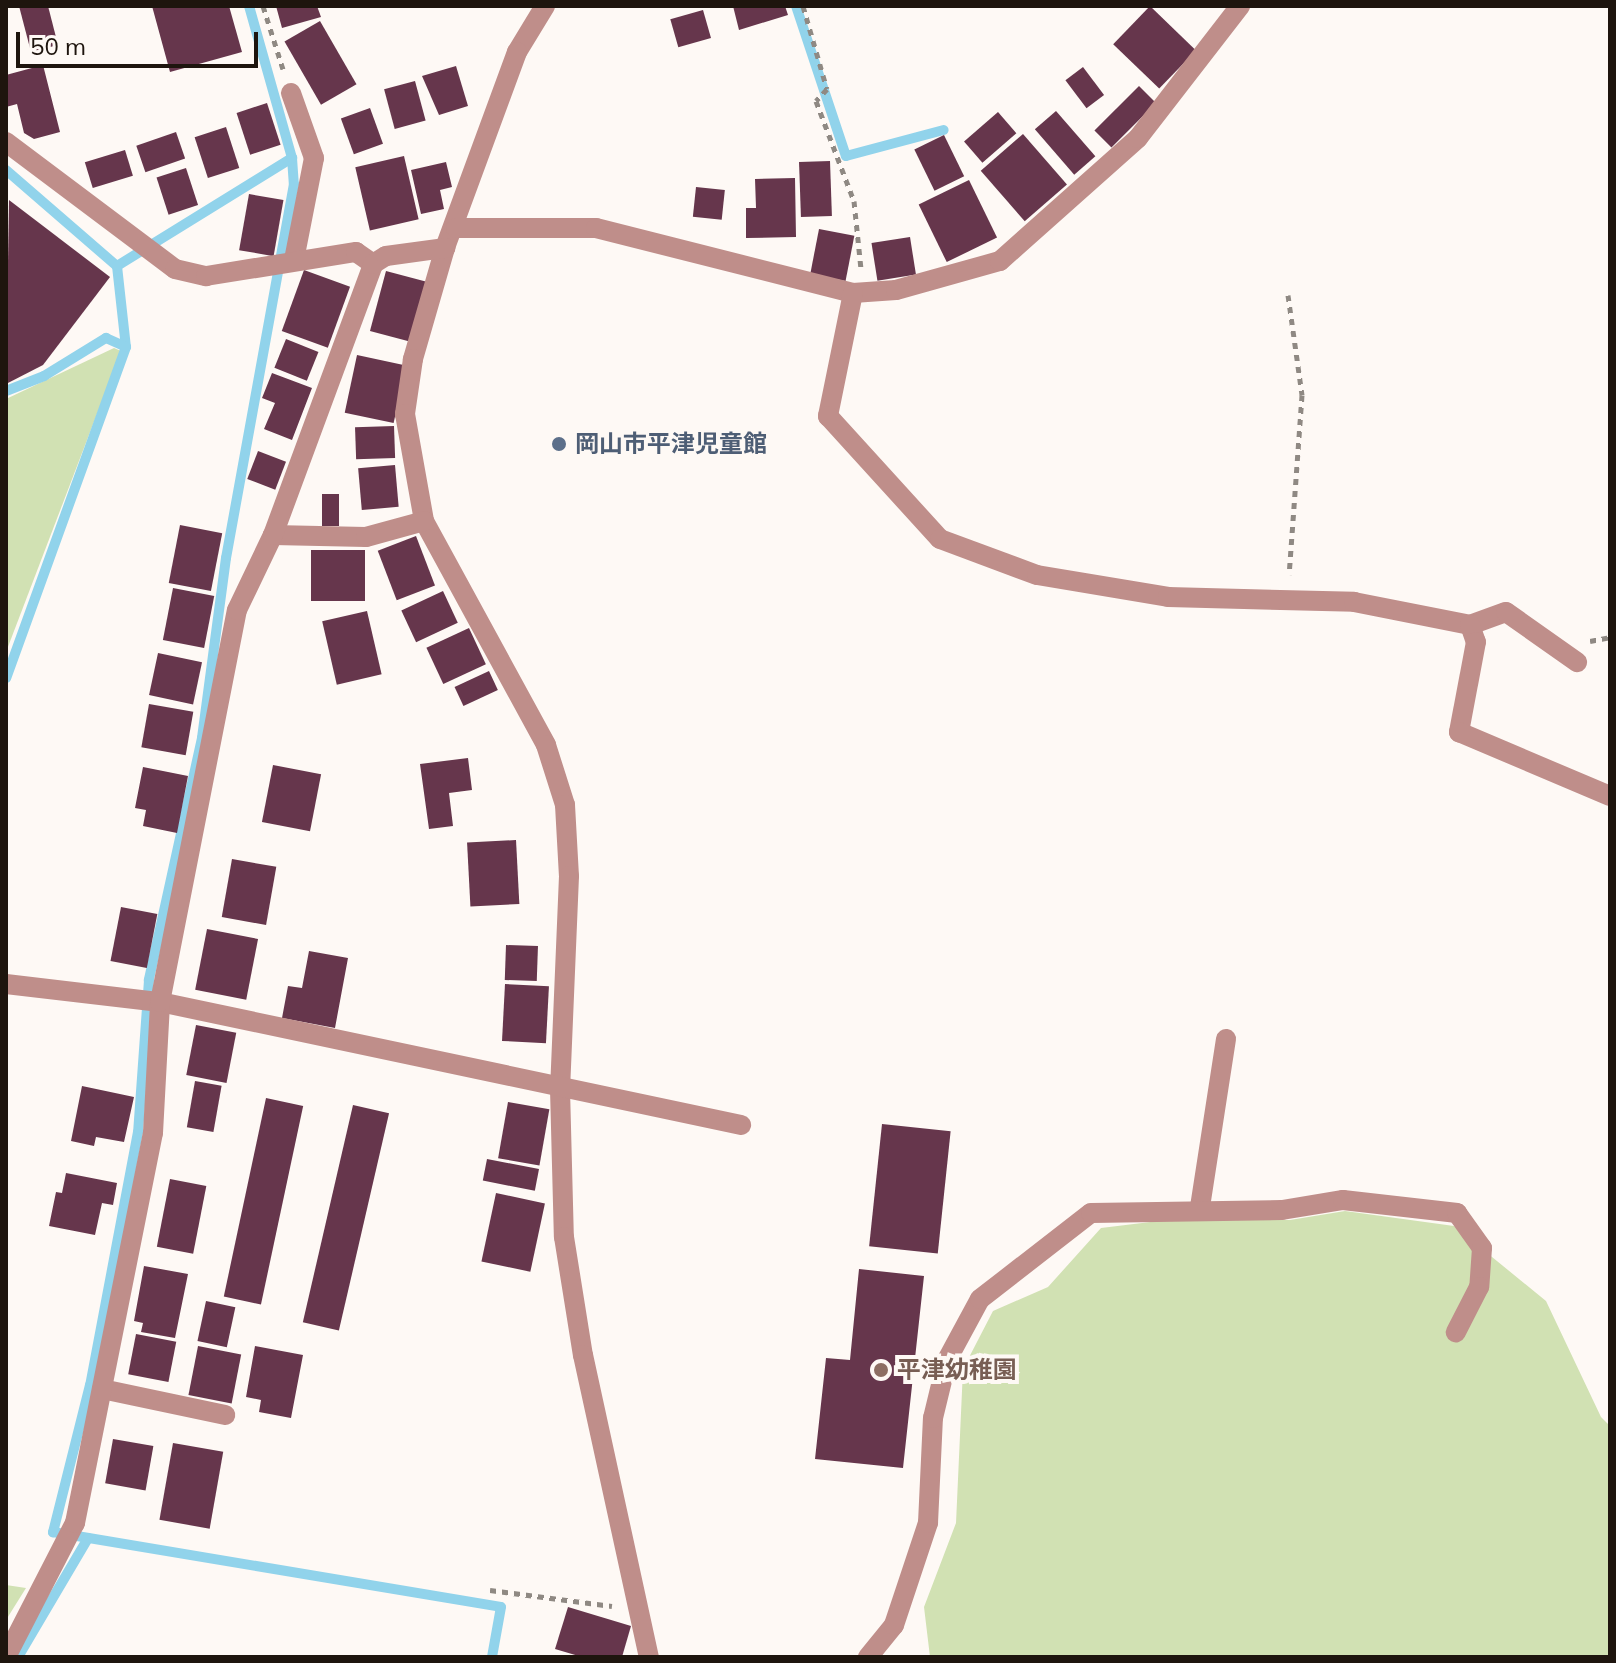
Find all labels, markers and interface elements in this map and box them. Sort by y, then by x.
scale bar [20,16,262,66]
text: 50 m [30,31,86,61]
place label: 岡山市平津児童館 [575,430,767,458]
marker: 岡山市平津児童館 [550,435,568,453]
place label: 平津幼稚園 [897,1356,1017,1384]
marker: 平津幼稚園 [872,1361,890,1379]

